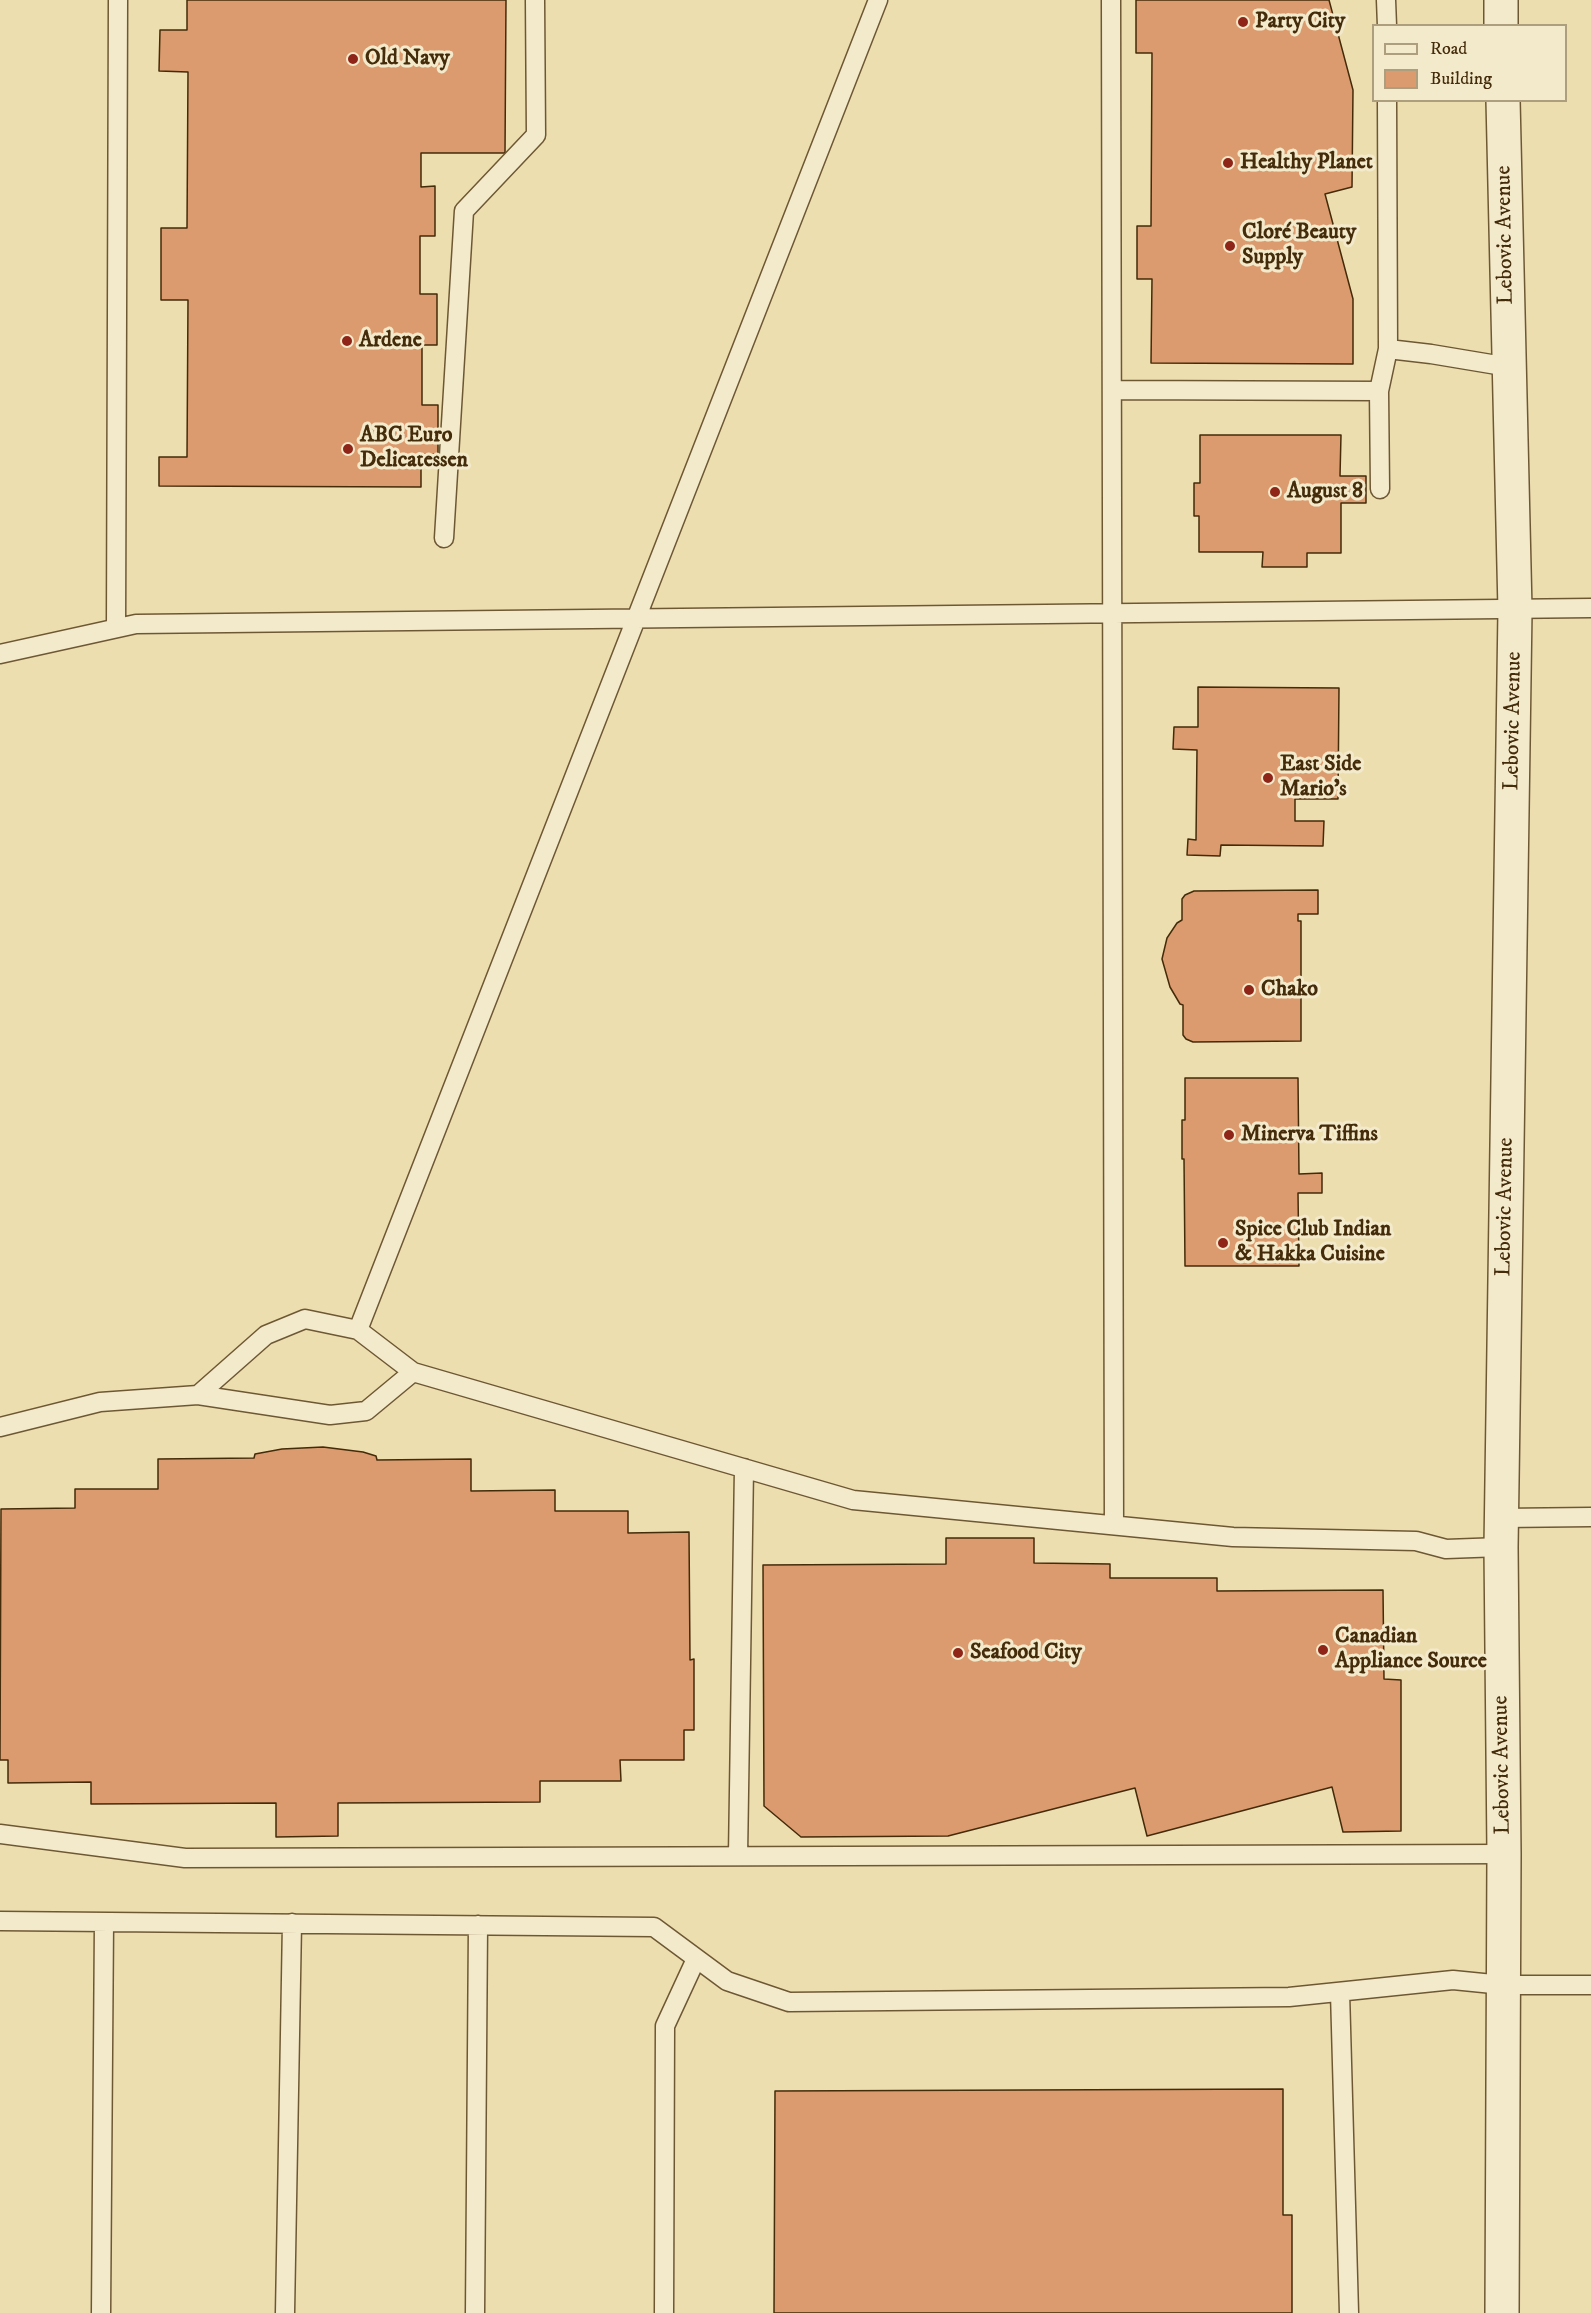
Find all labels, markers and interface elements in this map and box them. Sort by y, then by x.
place label: Party City [1255,9,1345,35]
marker: Party City [1236,15,1250,29]
legend [1372,24,1567,102]
text: Road [1430,38,1467,60]
place label: Old Navy [365,46,450,72]
marker: Old Navy [346,52,360,66]
text: Building [1430,68,1492,90]
place label: Healthy Planet [1240,150,1373,176]
marker: Healthy Planet [1221,156,1235,170]
street label: Lebovic Avenue [1492,165,1520,305]
place label: Cloré Beauty Supply [1242,220,1356,272]
marker: Cloré Beauty Supply [1223,239,1237,253]
place label: Ardene [359,328,422,354]
marker: Ardene [340,334,354,348]
place label: ABC Euro Delicatessen [360,423,468,475]
marker: ABC Euro Delicatessen [341,442,355,456]
place label: August 8 [1287,479,1363,505]
marker: August 8 [1268,485,1282,499]
street label: Lebovic Avenue [1500,651,1528,791]
place label: East Side Mario's [1280,752,1361,804]
marker: East Side Mario's [1261,771,1275,785]
place label: Chako [1261,977,1318,1003]
marker: Chako [1242,983,1256,997]
place label: Minerva Tiffins [1241,1122,1378,1148]
marker: Minerva Tiffins [1222,1128,1236,1142]
street label: Lebovic Avenue [1492,1137,1520,1277]
place label: Spice Club Indian & Hakka Cuisine [1235,1217,1391,1268]
marker: Spice Club Indian & Hakka Cuisine [1216,1236,1230,1250]
place label: Canadian Appliance Source [1335,1624,1487,1676]
place label: Seafood City [970,1640,1082,1666]
marker: Canadian Appliance Source [1316,1643,1330,1657]
marker: Seafood City [951,1646,965,1660]
street label: Lebovic Avenue [1489,1695,1517,1835]

